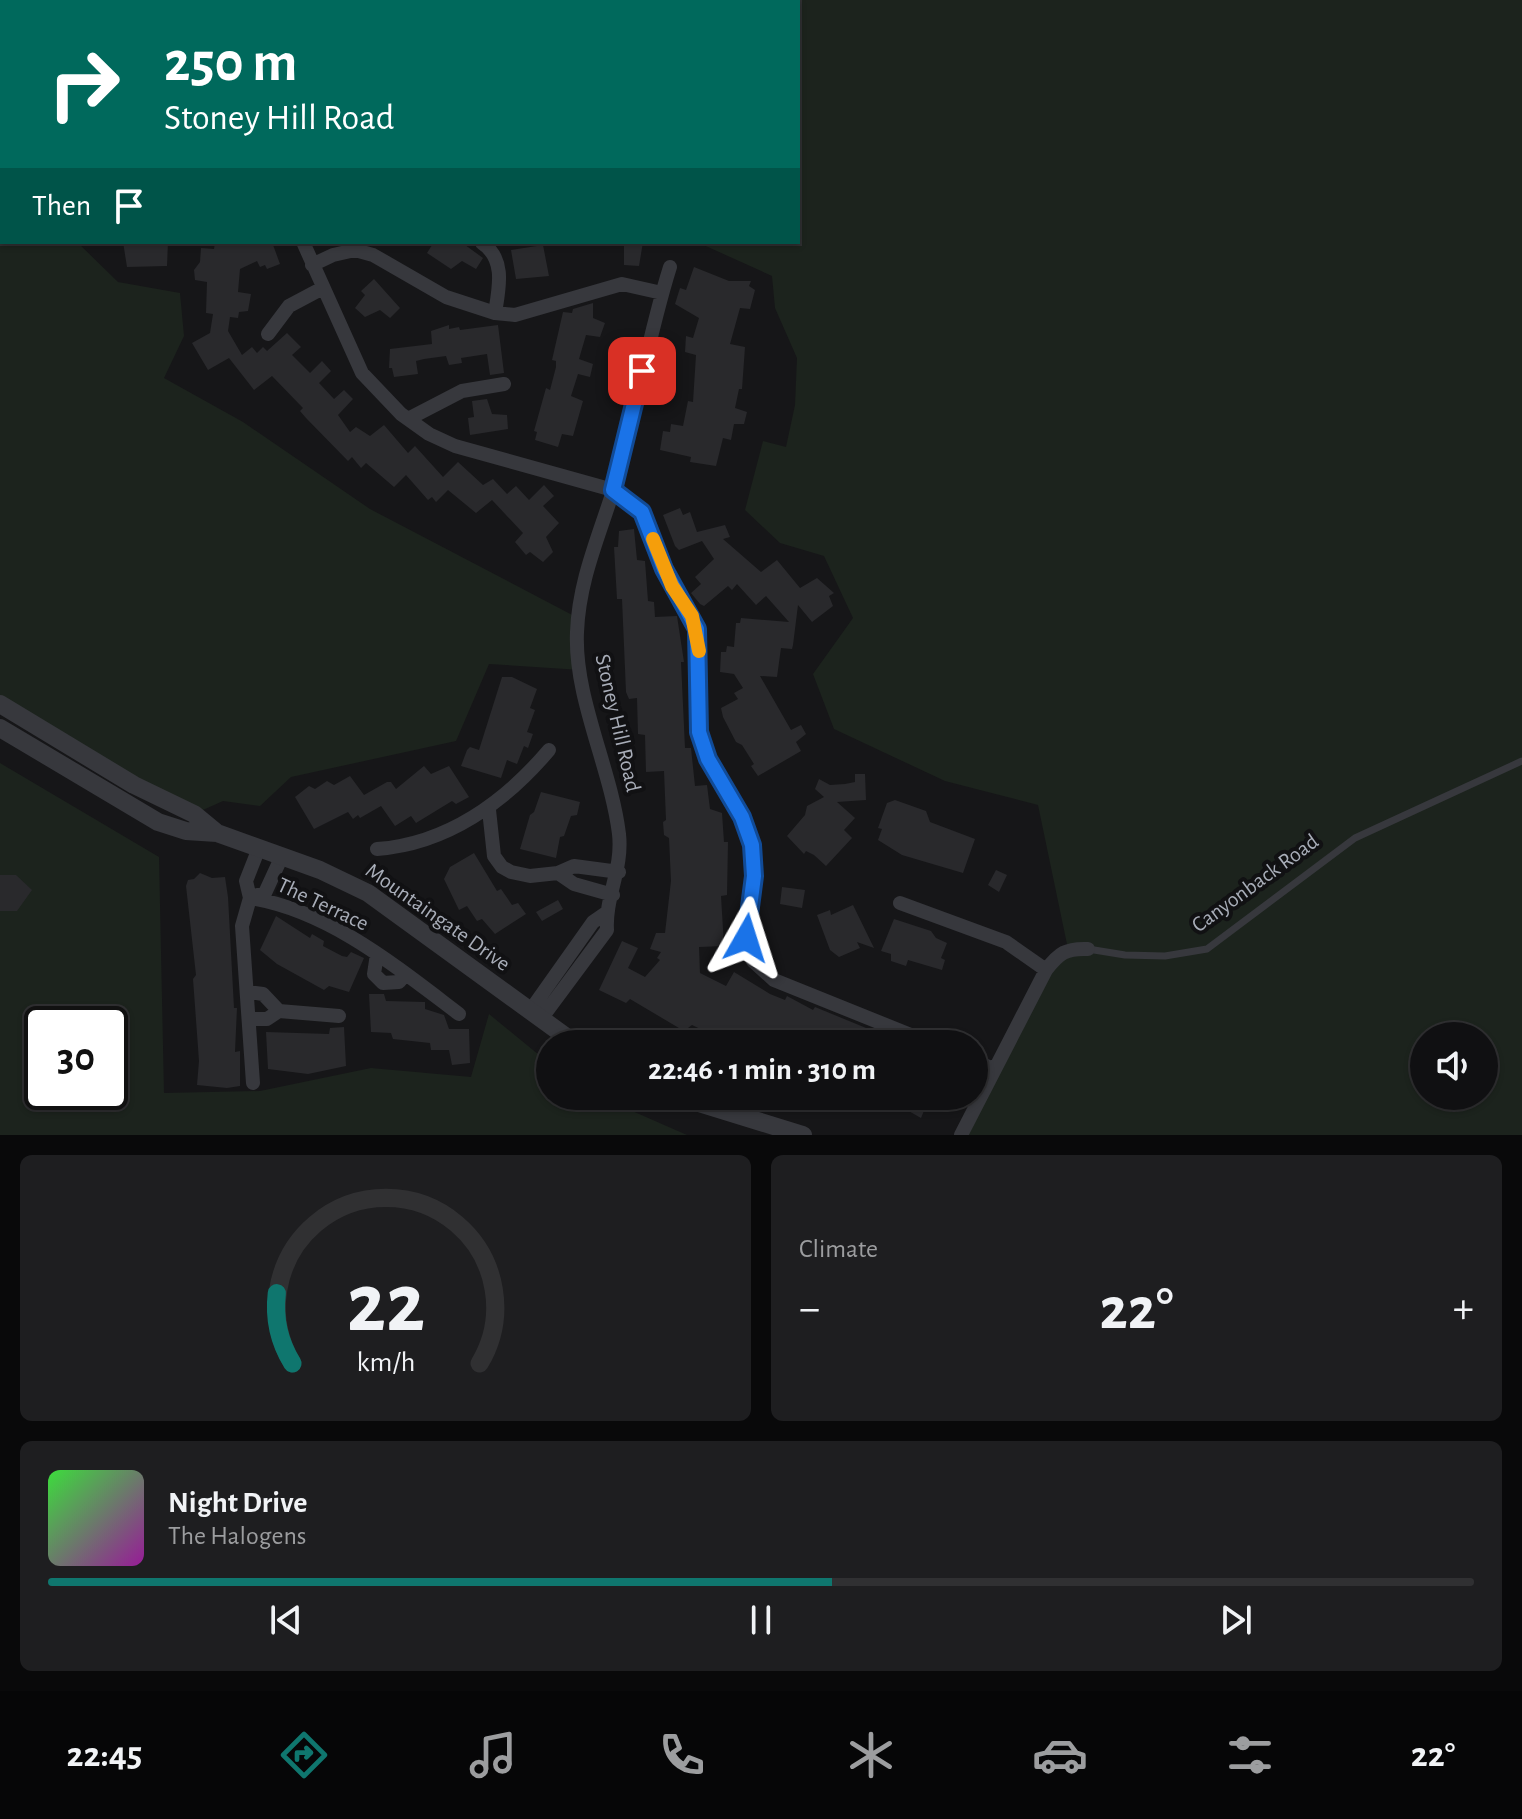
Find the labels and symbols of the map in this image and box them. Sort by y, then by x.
pin [608,337,676,405]
street label: Stoney Hill Road [591,652,645,794]
street label: Canyonback Road [1188,830,1322,936]
street label: Mountaingate Drive [362,859,514,975]
street label: The Terrace [274,873,372,935]
position arrow [704,896,788,980]
speed limit sign: 30 [24,1006,128,1110]

